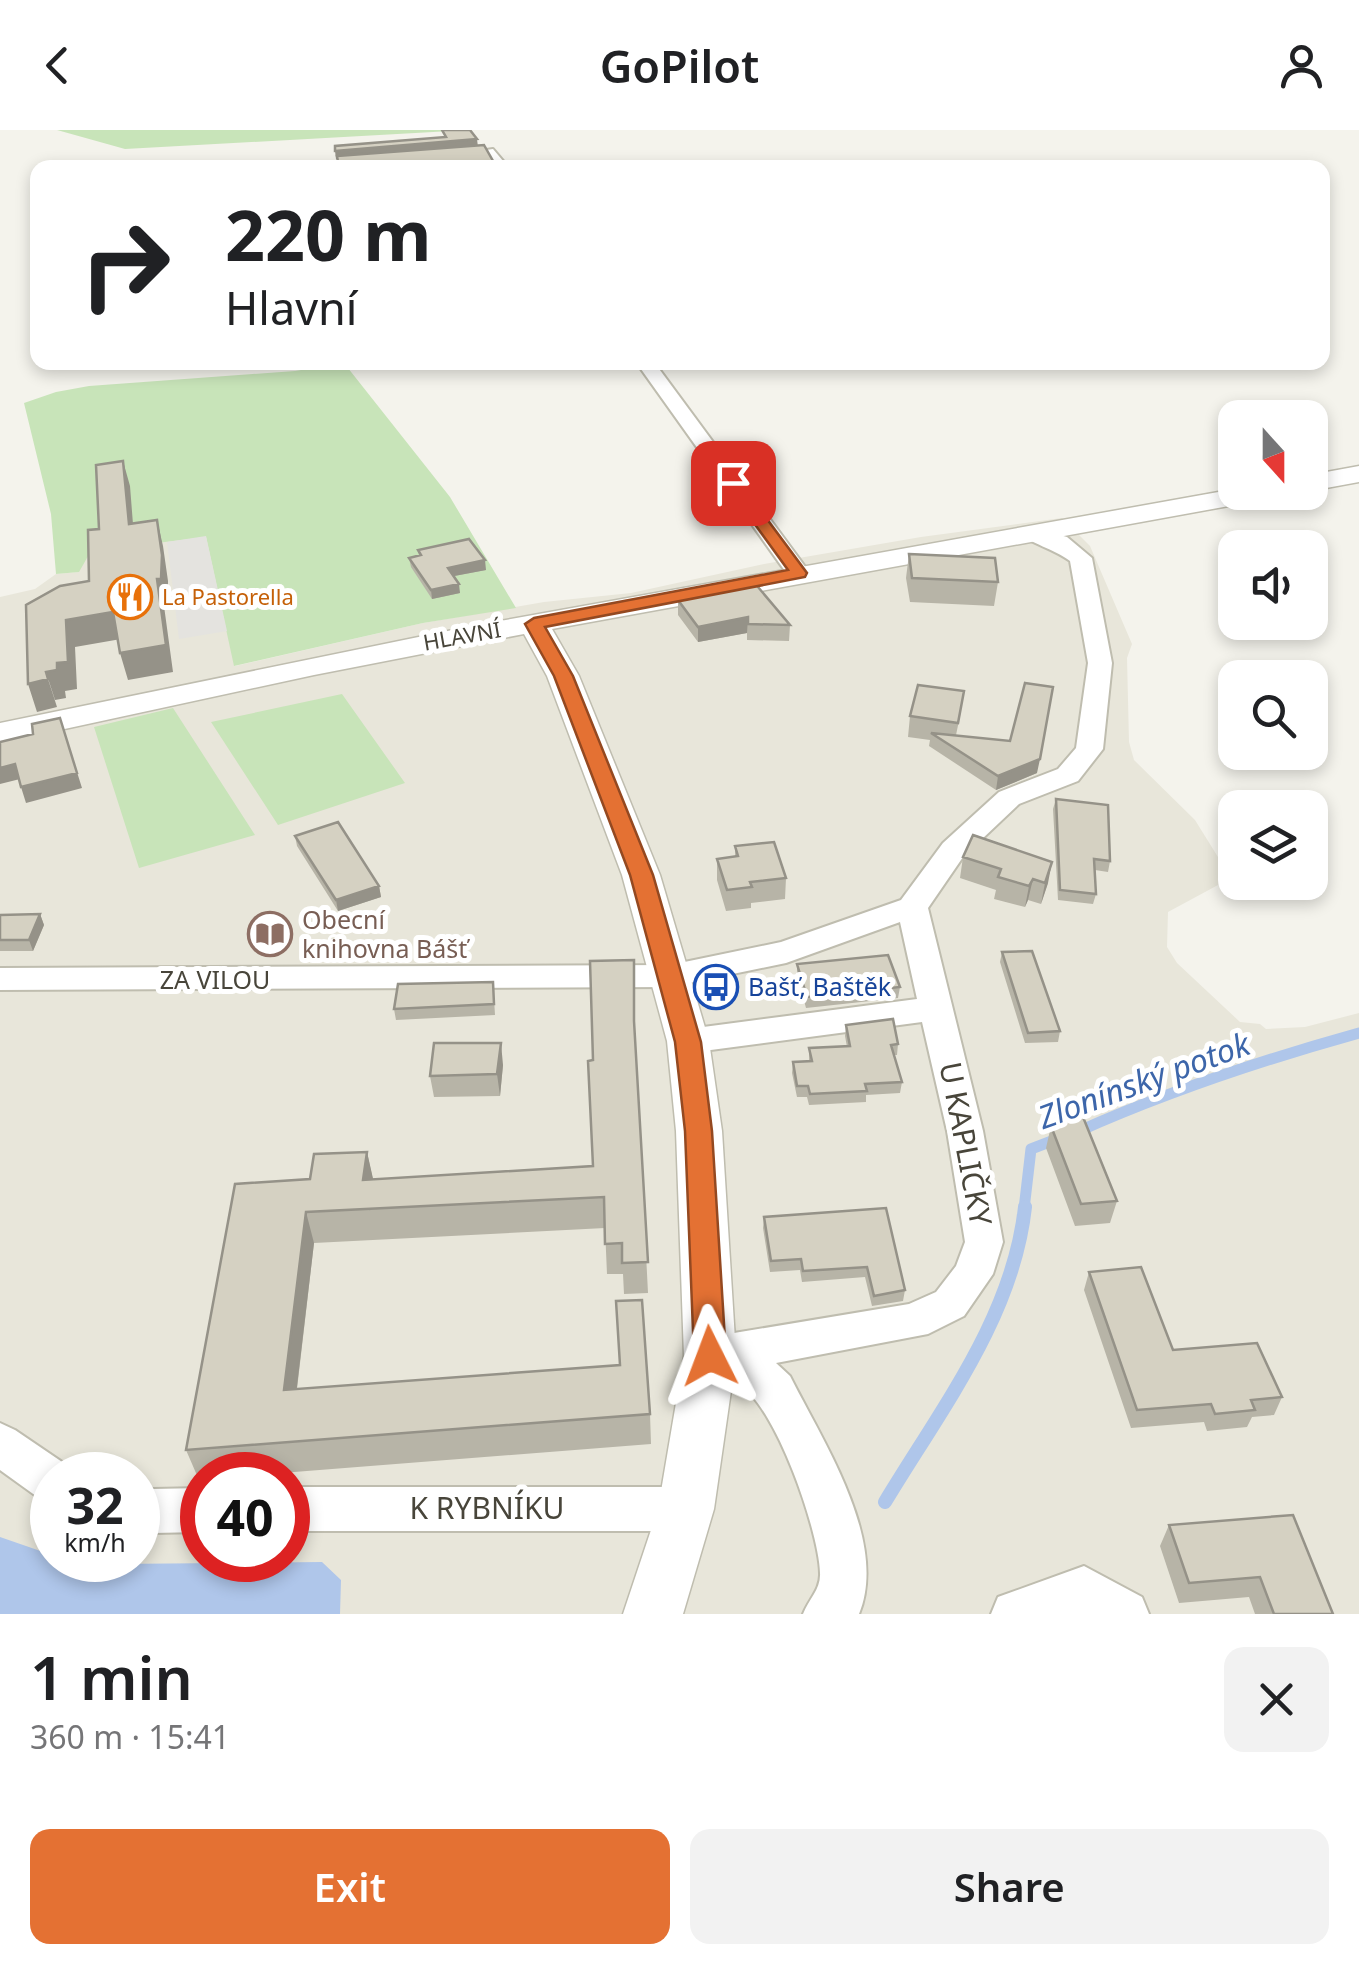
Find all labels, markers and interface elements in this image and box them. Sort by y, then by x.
text: GoPilot [600,35,759,96]
icon: back [30,38,85,93]
icon: person [1274,38,1329,93]
text: 220 m [225,186,432,282]
icon: right [60,200,190,330]
text: Hlavní [225,277,357,338]
north arrow [1218,400,1328,510]
map controls [1218,400,1328,900]
pin [691,441,776,526]
icon: arrive [706,456,761,511]
button: sound [1218,530,1328,640]
restaurant icon: La Pastorella [107,574,153,620]
place label: La Pastorella [162,581,294,611]
street label: HLAVNÍ [421,613,503,657]
button: search [1218,660,1328,770]
button: layers [1218,790,1328,900]
place label: Obecní knihovna Bášť [302,902,470,965]
library icon: Obecní knihovna Bášť [247,911,293,957]
street label: ZA VILOU [160,962,270,996]
bus stop icon: Bašť, Baštěk [693,964,739,1010]
place label: Bašť, Baštěk [748,969,892,1003]
water label: Zlonínský potok [1031,1021,1256,1138]
street label: U KAPLIČKY [931,1058,1002,1229]
position arrow [658,1304,762,1408]
speed limit sign: 40 [180,1452,310,1582]
text: 32 [66,1471,124,1539]
street label: K RYBNÍKU [410,1487,564,1528]
text: km/h [64,1525,126,1559]
text: 1 min [30,1636,193,1718]
button: close [1224,1647,1329,1752]
text: 360 m · 15:41 [30,1715,230,1758]
button: Exit [30,1829,670,1944]
button: Share [690,1829,1329,1944]

